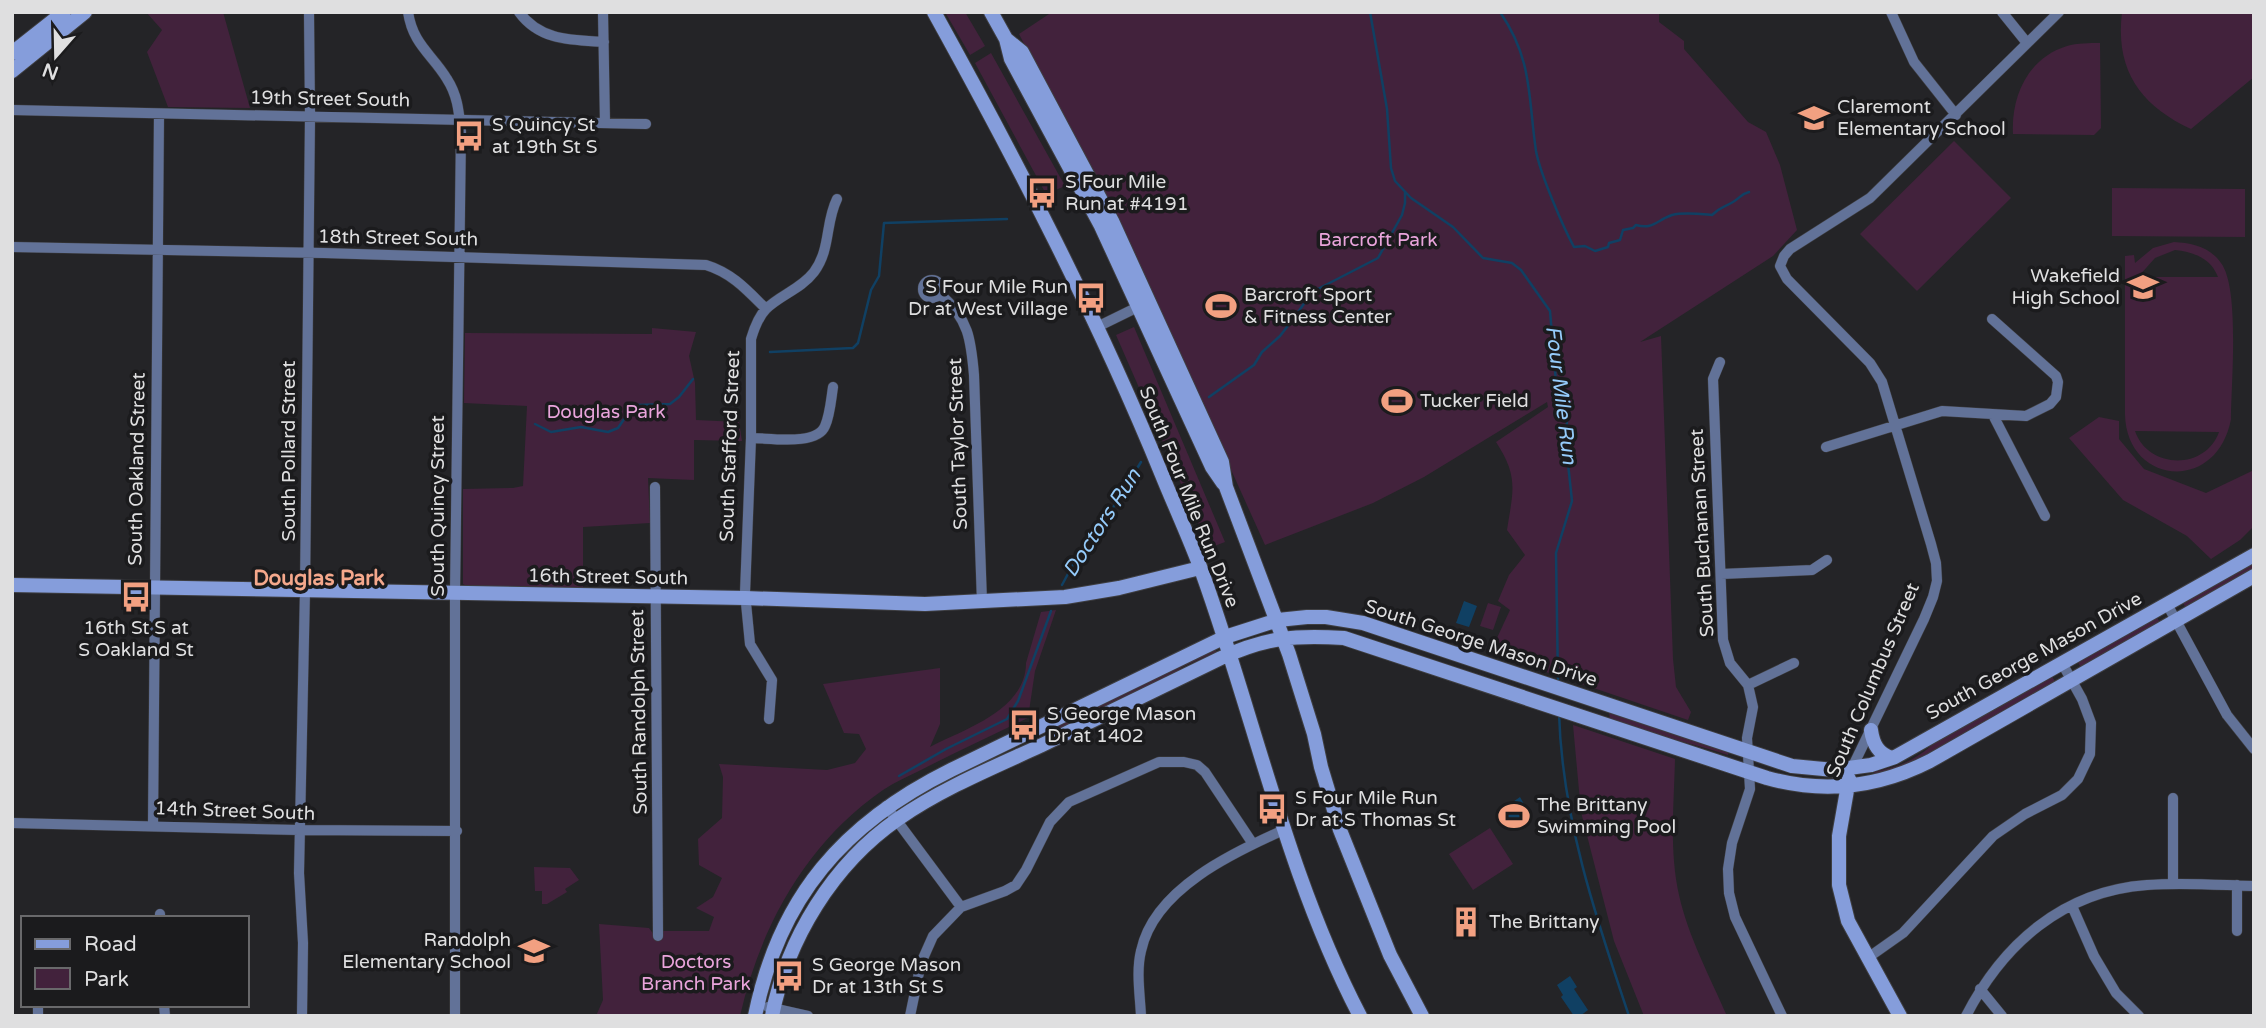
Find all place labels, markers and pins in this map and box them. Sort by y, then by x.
place label: Claremont Elementary School [1837,96,2006,140]
school or university icon: Claremont Elementary School [1797,101,1831,135]
place label: S Quincy St at 19th St S [492,114,597,158]
bus stop icon: S Quincy St at 19th St S [452,119,486,153]
place label: S Four Mile Run at #4191 [1065,171,1189,215]
bus stop icon: S Four Mile Run at #4191 [1025,176,1059,210]
place label: Wakefield High School [2011,265,2120,309]
school or university icon: Wakefield High School [2126,270,2160,304]
place label: S Four Mile Run Dr at West Village [908,276,1068,320]
bus stop icon: S Four Mile Run Dr at West Village [1074,281,1108,315]
place label: Barcroft Sport & Fitness Center [1244,284,1393,328]
sports icon: Barcroft Sport & Fitness Center [1204,289,1238,323]
sports icon: Tucker Field [1380,384,1414,418]
place label: Tucker Field [1420,390,1529,412]
bus stop icon: 16th St S at S Oakland St [119,580,153,614]
place label: 16th St S at S Oakland St [78,617,194,661]
place label: S George Mason Dr at 1402 [1047,703,1196,747]
bus stop icon: S George Mason Dr at 1402 [1007,708,1041,742]
place label: S Four Mile Run Dr at S Thomas St [1295,787,1456,831]
bus stop icon: S Four Mile Run Dr at S Thomas St [1255,792,1289,826]
place label: The Brittany Swimming Pool [1537,794,1676,838]
sports icon: The Brittany Swimming Pool [1497,799,1531,833]
building icon: The Brittany [1449,905,1483,939]
place label: The Brittany [1489,911,1600,933]
place label: Randolph Elementary School [342,929,511,973]
school or university icon: Randolph Elementary School [517,934,551,968]
place label: S George Mason Dr at 13th St S [812,954,961,998]
bus stop icon: S George Mason Dr at 13th St S [772,959,806,993]

